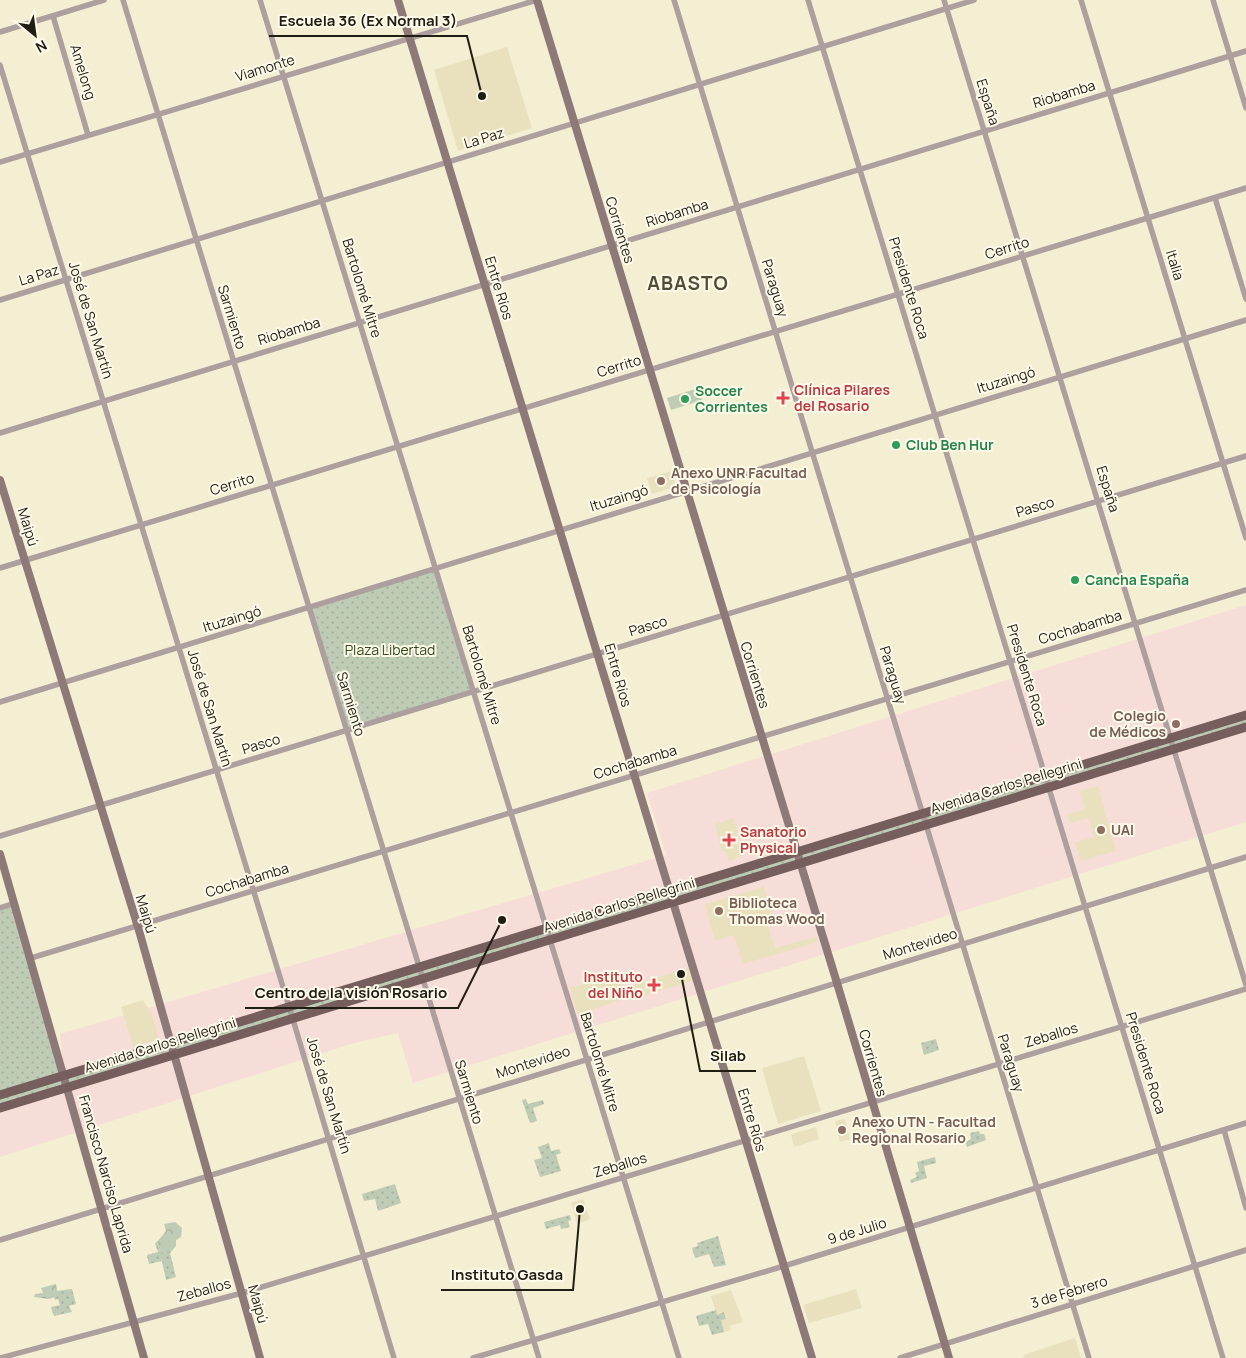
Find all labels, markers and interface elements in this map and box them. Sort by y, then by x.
callout: Escuela 36 (Ex Normal 3) [269,6,467,36]
north arrow [10,10,60,60]
text: Escuela 36 (Ex Normal 3) [279,10,457,31]
text: N [33,36,51,58]
street label: Amelong [66,42,101,102]
street label: Viamonte [233,49,297,86]
street label: Riobamba [1030,75,1097,112]
street label: España [972,76,1005,127]
street label: La Paz [461,122,506,153]
street label: Corrientes [601,194,640,266]
street label: Riobamba [643,194,710,231]
street label: Cerrito [982,232,1031,263]
street label: Presidente Roca [885,235,934,341]
street label: Bartolomé Mitre [338,236,387,340]
street label: Italia [1162,247,1189,282]
street label: Entre Ríos [481,254,518,322]
street label: Paraguay [758,256,793,320]
street label: La Paz [16,259,61,290]
street label: José de San Martín [65,259,118,381]
district label: ABASTO [647,270,729,296]
street label: Sarmiento [214,282,251,351]
street label: Riobamba [255,312,322,349]
street label: Cerrito [594,350,643,381]
street label: Ituzaingó [974,362,1037,397]
place label: Clínica Pilares del Rosario [794,380,890,415]
place label: Soccer Corrientes [695,381,768,416]
marker: Clínica Pilares del Rosario [776,391,790,405]
marker: Soccer Corrientes [679,393,691,405]
place label: Club Ben Hur [906,435,994,454]
marker: Club Ben Hur [890,439,902,451]
place label: Anexo UNR Facultad de Psicología [671,463,807,498]
street label: España [1092,463,1125,514]
street label: Cerrito [207,468,256,499]
marker: Anexo UNR Facultad de Psicología [655,475,667,487]
street label: Ituzaingó [587,480,650,515]
street label: Pasco [1013,492,1056,521]
street label: Maipú [14,505,43,548]
place label: Cancha España [1085,570,1189,589]
marker: Cancha España [1069,574,1081,586]
street label: Ituzaingó [200,601,263,636]
street label: Cochabamba [1036,605,1124,648]
street label: Pasco [626,611,669,640]
street label: Presidente Roca [1003,622,1052,728]
street label: Bartolomé Mitre [458,623,507,727]
street label: Corrientes [736,639,775,711]
park label: Plaza Libertad [345,640,435,659]
street label: Entre Ríos [600,641,637,709]
street label: Paraguay [876,643,911,707]
street label: José de San Martín [184,647,237,769]
street label: Sarmiento [333,669,370,738]
place label: Colegio de Médicos [1089,706,1166,741]
marker: Colegio de Médicos [1170,718,1182,730]
street label: Pasco [239,729,282,758]
street label: Cochabamba [591,740,679,783]
street label: Avenida Carlos Pellegrini [928,753,1084,818]
place label: UAI [1111,820,1134,839]
place label: Sanatorio Physical [740,822,807,857]
marker: UAI [1095,824,1107,836]
marker: Sanatorio Physical [722,833,736,847]
street label: Cochabamba [203,858,291,901]
street label: Avenida Carlos Pellegrini [541,872,697,937]
street label: Maipú [132,892,161,935]
place label: Biblioteca Thomas Wood [729,893,825,928]
marker: Biblioteca Thomas Wood [713,905,725,917]
street label: Montevideo [880,923,959,964]
place label: Instituto del Niño [584,967,643,1002]
callout: Centro de la visión Rosario [245,978,458,1008]
marker: Instituto del Niño [647,978,661,992]
text: Centro de la visión Rosario [255,982,447,1003]
street label: Bartolomé Mitre [576,1010,625,1114]
street label: Presidente Roca [1122,1010,1171,1116]
street label: Avenida Carlos Pellegrini [82,1012,238,1077]
street label: Zeballos [1022,1017,1080,1052]
street label: Corrientes [855,1027,892,1099]
street label: Paraguay [994,1031,1029,1095]
street label: José de San Martín [303,1034,356,1156]
street label: Montevideo [493,1041,572,1082]
callout: Silab [700,1041,756,1071]
text: Silab [710,1045,746,1066]
street label: Sarmiento [451,1057,488,1126]
street label: Entre Ríos [734,1086,771,1154]
street label: Francisco Narciso Laprida [75,1093,138,1255]
place label: Anexo UTN - Facultad Regional Rosario [852,1112,996,1147]
marker: Anexo UTN - Facultad Regional Rosario [836,1124,848,1136]
street label: Zeballos [591,1147,649,1182]
street label: 9 de Julio [825,1213,889,1248]
callout: Instituto Gasda [441,1260,573,1290]
text: Instituto Gasda [451,1264,563,1285]
street label: 3 de Febrero [1028,1271,1110,1312]
street label: Zeballos [175,1273,233,1306]
street label: Maipú [244,1282,273,1325]

